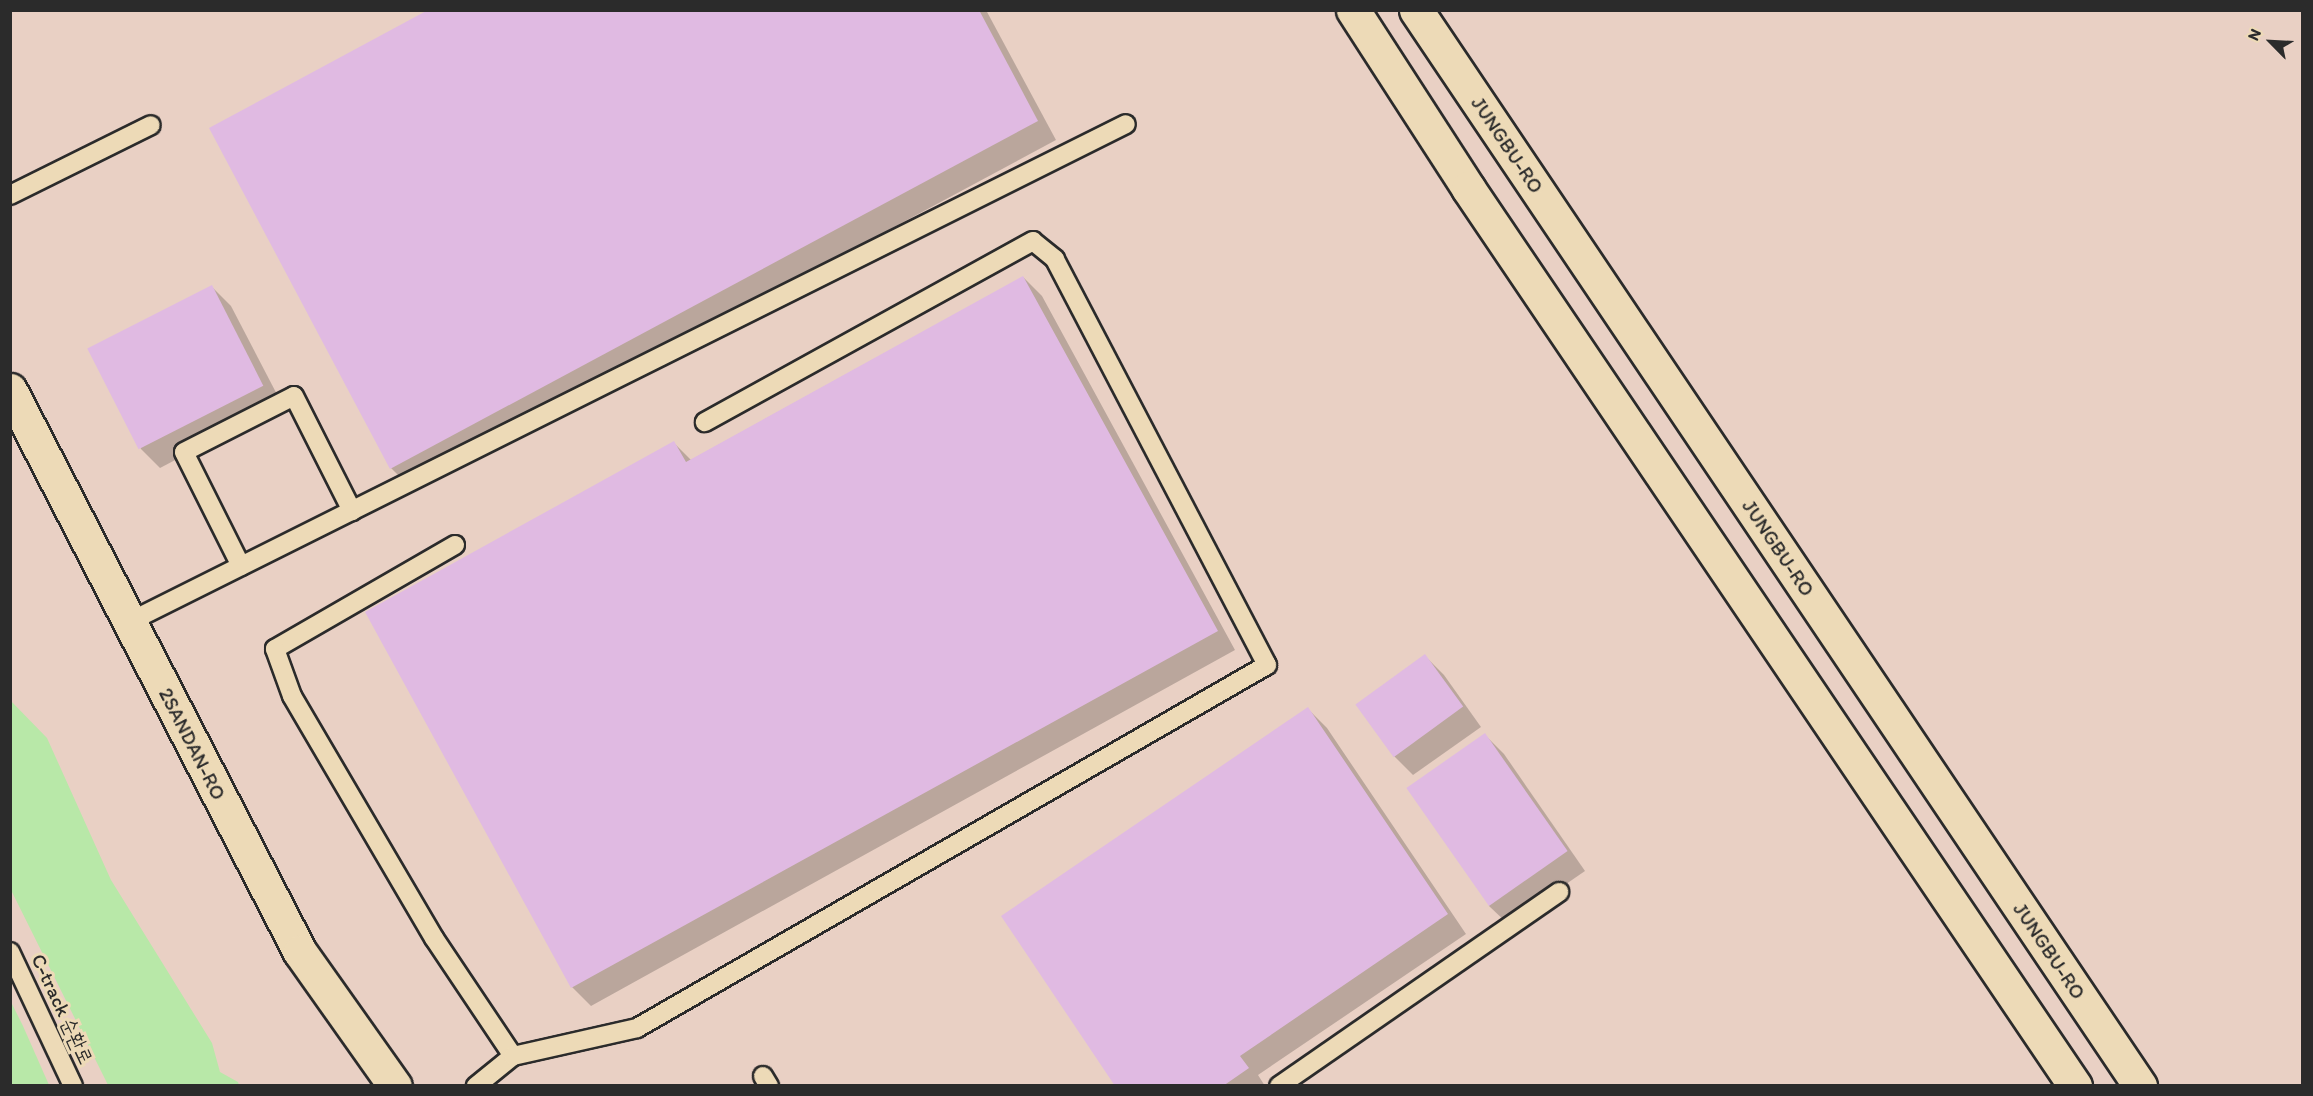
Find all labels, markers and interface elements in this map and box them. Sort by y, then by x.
north arrow [2241,12,2301,72]
text: N [2243,26,2265,43]
street label: JUNGBU-RO [1466,92,1548,198]
street label: JUNGBU-RO [1737,495,1819,601]
street label: 2SANDAN-RO [154,684,230,804]
street label: JUNGBU-RO [2008,898,2090,1004]
street label: C-track 순환로 [26,950,98,1068]

